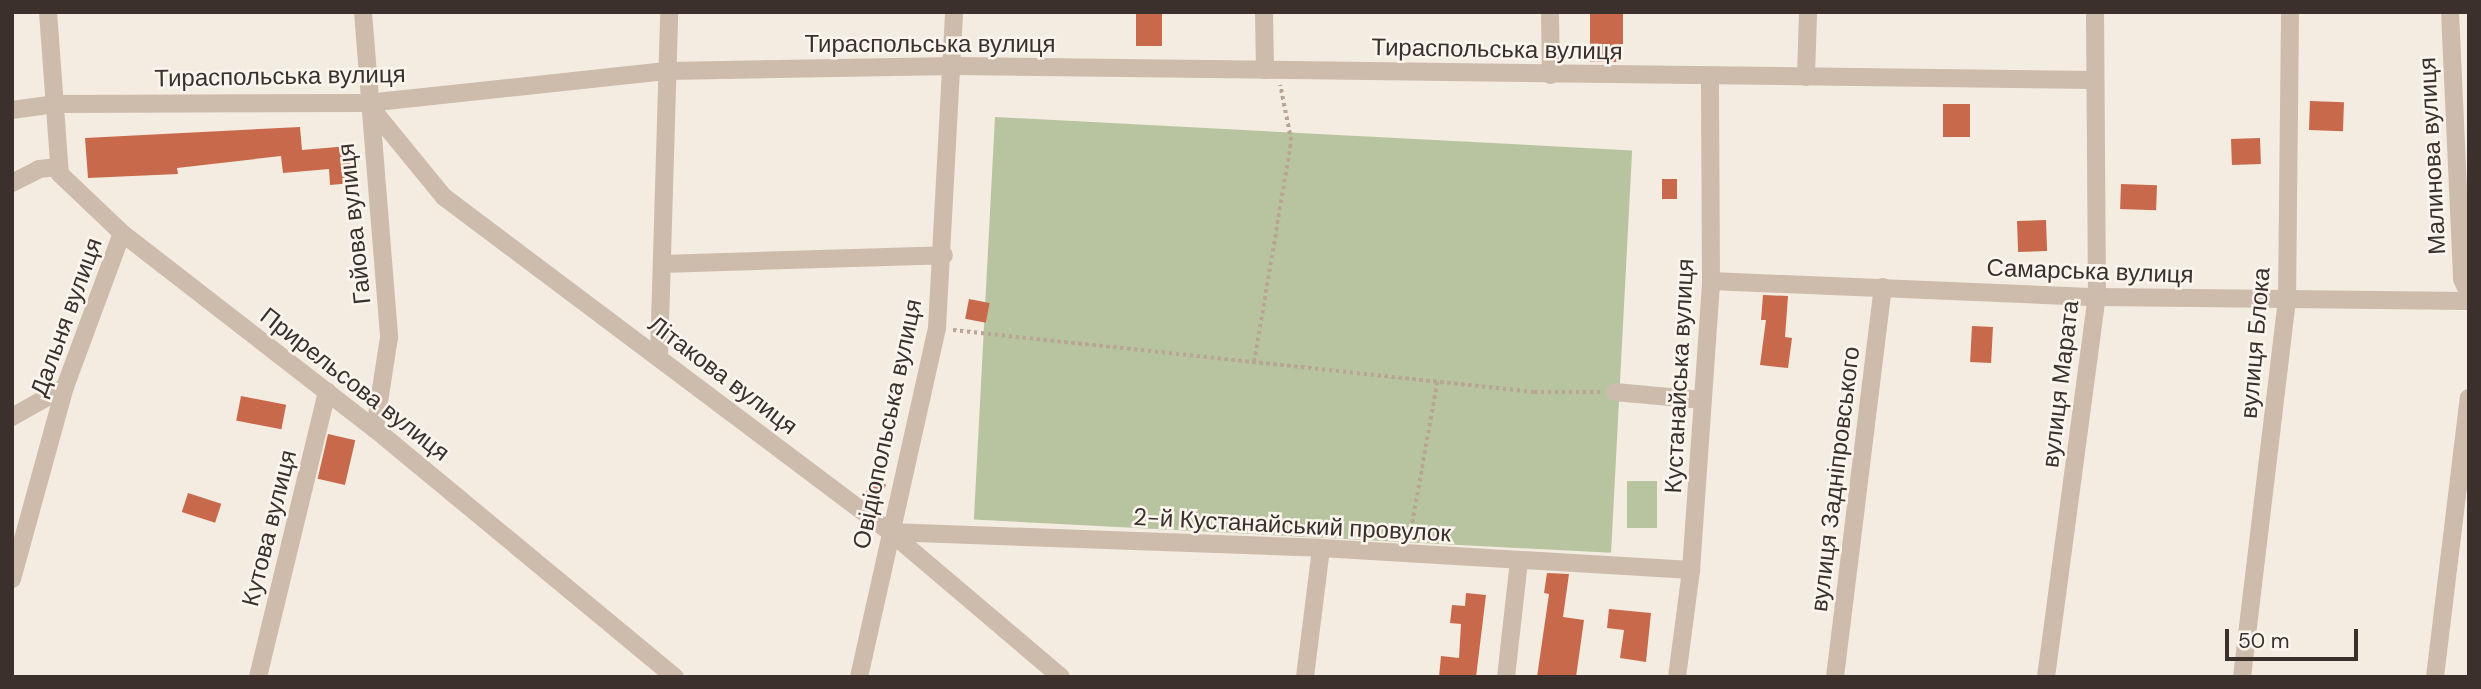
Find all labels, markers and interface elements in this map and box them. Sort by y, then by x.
street label: Тираспольська вулиця [804,30,1056,58]
street label: Тираспольська вулиця [1371,32,1623,66]
street label: Малинова вулиця [2412,57,2452,255]
street label: Тираспольська вулиця [154,59,406,93]
street label: Гайова вулиця [331,142,377,306]
street label: Дальня вулиця [24,234,108,400]
street label: Самарська вулиця [1986,253,2194,289]
street label: Кустанайська вулиця [1658,258,1700,494]
street label: вулиця Блока [2234,266,2276,420]
street label: Овідіопольська вулиця [846,296,928,552]
street label: вулиця Марата [2035,299,2085,469]
street label: Прирельсова вулиця [255,301,455,467]
street label: Літакова вулиця [643,310,803,440]
street label: вулиця Задніпровського [1804,345,1866,613]
street label: Кутова вулиця [236,447,302,609]
street label: 2-й Кустанайський провулок [1132,502,1452,548]
scale bar [2229,616,2362,660]
text: 50 m [2238,627,2289,655]

